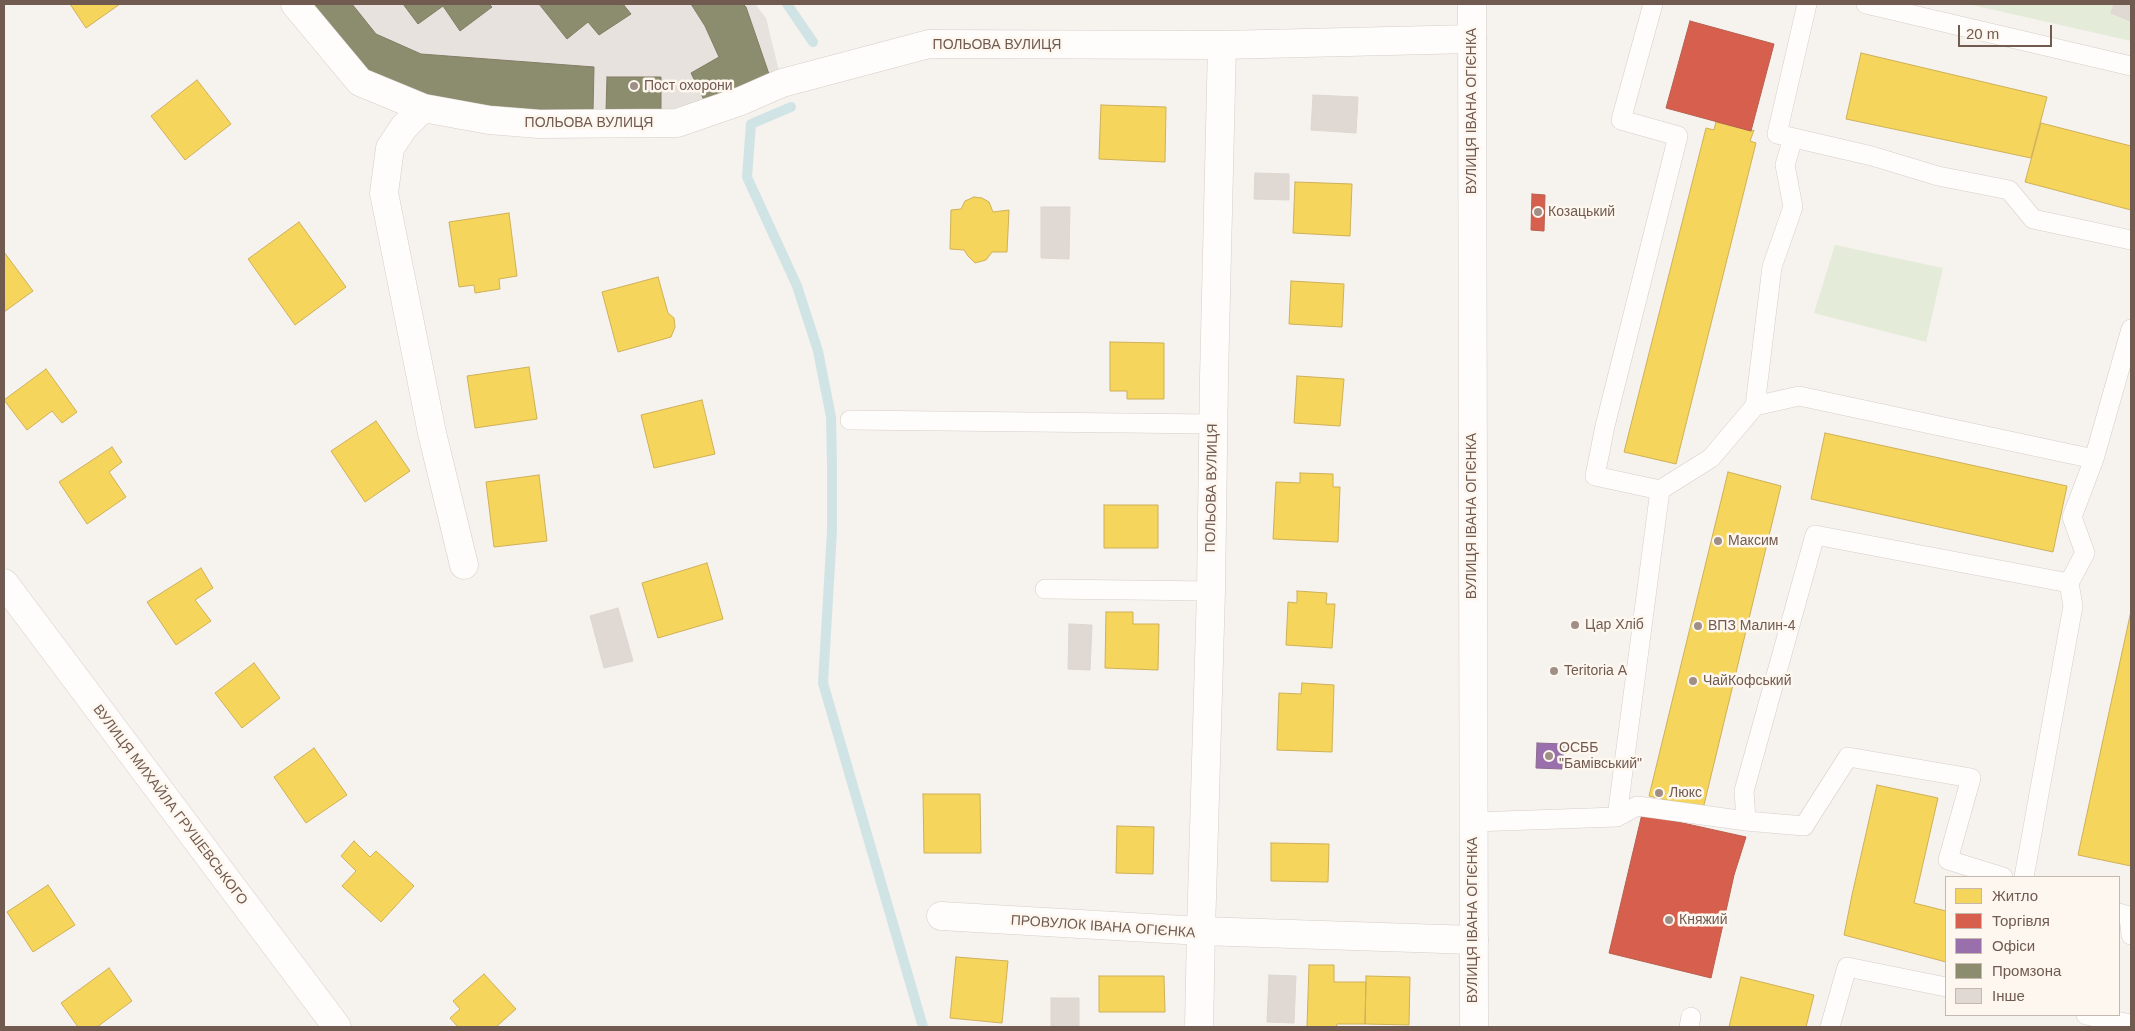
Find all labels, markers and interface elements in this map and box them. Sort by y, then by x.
scale bar [1960,15,2054,47]
text: 20 m [1966,25,1999,42]
street label: ВУЛИЦЯ ІВАНА ОГІЄНКА [1464,28,1480,194]
street label: ПОЛЬОВА ВУЛИЦЯ [933,37,1061,53]
place label: Пост охорони [644,78,733,94]
marker: Пост охорони [628,80,640,92]
street label: ПОЛЬОВА ВУЛИЦЯ [525,115,653,131]
place label: Козацький [1548,204,1615,220]
marker: Козацький [1532,206,1544,218]
street label: ПОЛЬОВА ВУЛИЦЯ [1202,423,1222,553]
street label: ВУЛИЦЯ ІВАНА ОГІЄНКА [1464,433,1480,599]
place label: Максим [1728,533,1778,549]
marker: Максим [1712,535,1724,547]
place label: Цар Хліб [1585,617,1644,633]
place label: ВПЗ Малин-4 [1708,618,1796,634]
marker: Цар Хліб [1569,619,1581,631]
marker: ВПЗ Малин-4 [1692,620,1704,632]
place label: Teritoria A [1564,663,1627,679]
marker: Teritoria A [1548,665,1560,677]
place label: ЧайКофський [1703,673,1791,689]
marker: ЧайКофський [1687,675,1699,687]
street label: ВУЛИЦЯ МИХАЙЛА ГРУШЕВСЬКОГО [89,702,251,908]
place label: ОСББ "Бамівський" [1559,740,1642,772]
marker: ОСББ "Бамівський" [1543,750,1555,762]
place label: Люкс [1669,785,1702,801]
marker: Люкс [1653,787,1665,799]
street label: ВУЛИЦЯ ІВАНА ОГІЄНКА [1465,837,1481,1003]
legend [1945,876,2120,1016]
text: Житло [1992,887,2038,904]
street label: ПРОВУЛОК ІВАНА ОГІЄНКА [1010,912,1196,942]
place label: Княжий [1679,912,1727,928]
text: Торгівля [1992,912,2050,929]
marker: Княжий [1663,914,1675,926]
text: Офіси [1992,937,2035,954]
text: Промзона [1992,962,2061,979]
text: Інше [1992,987,2025,1004]

